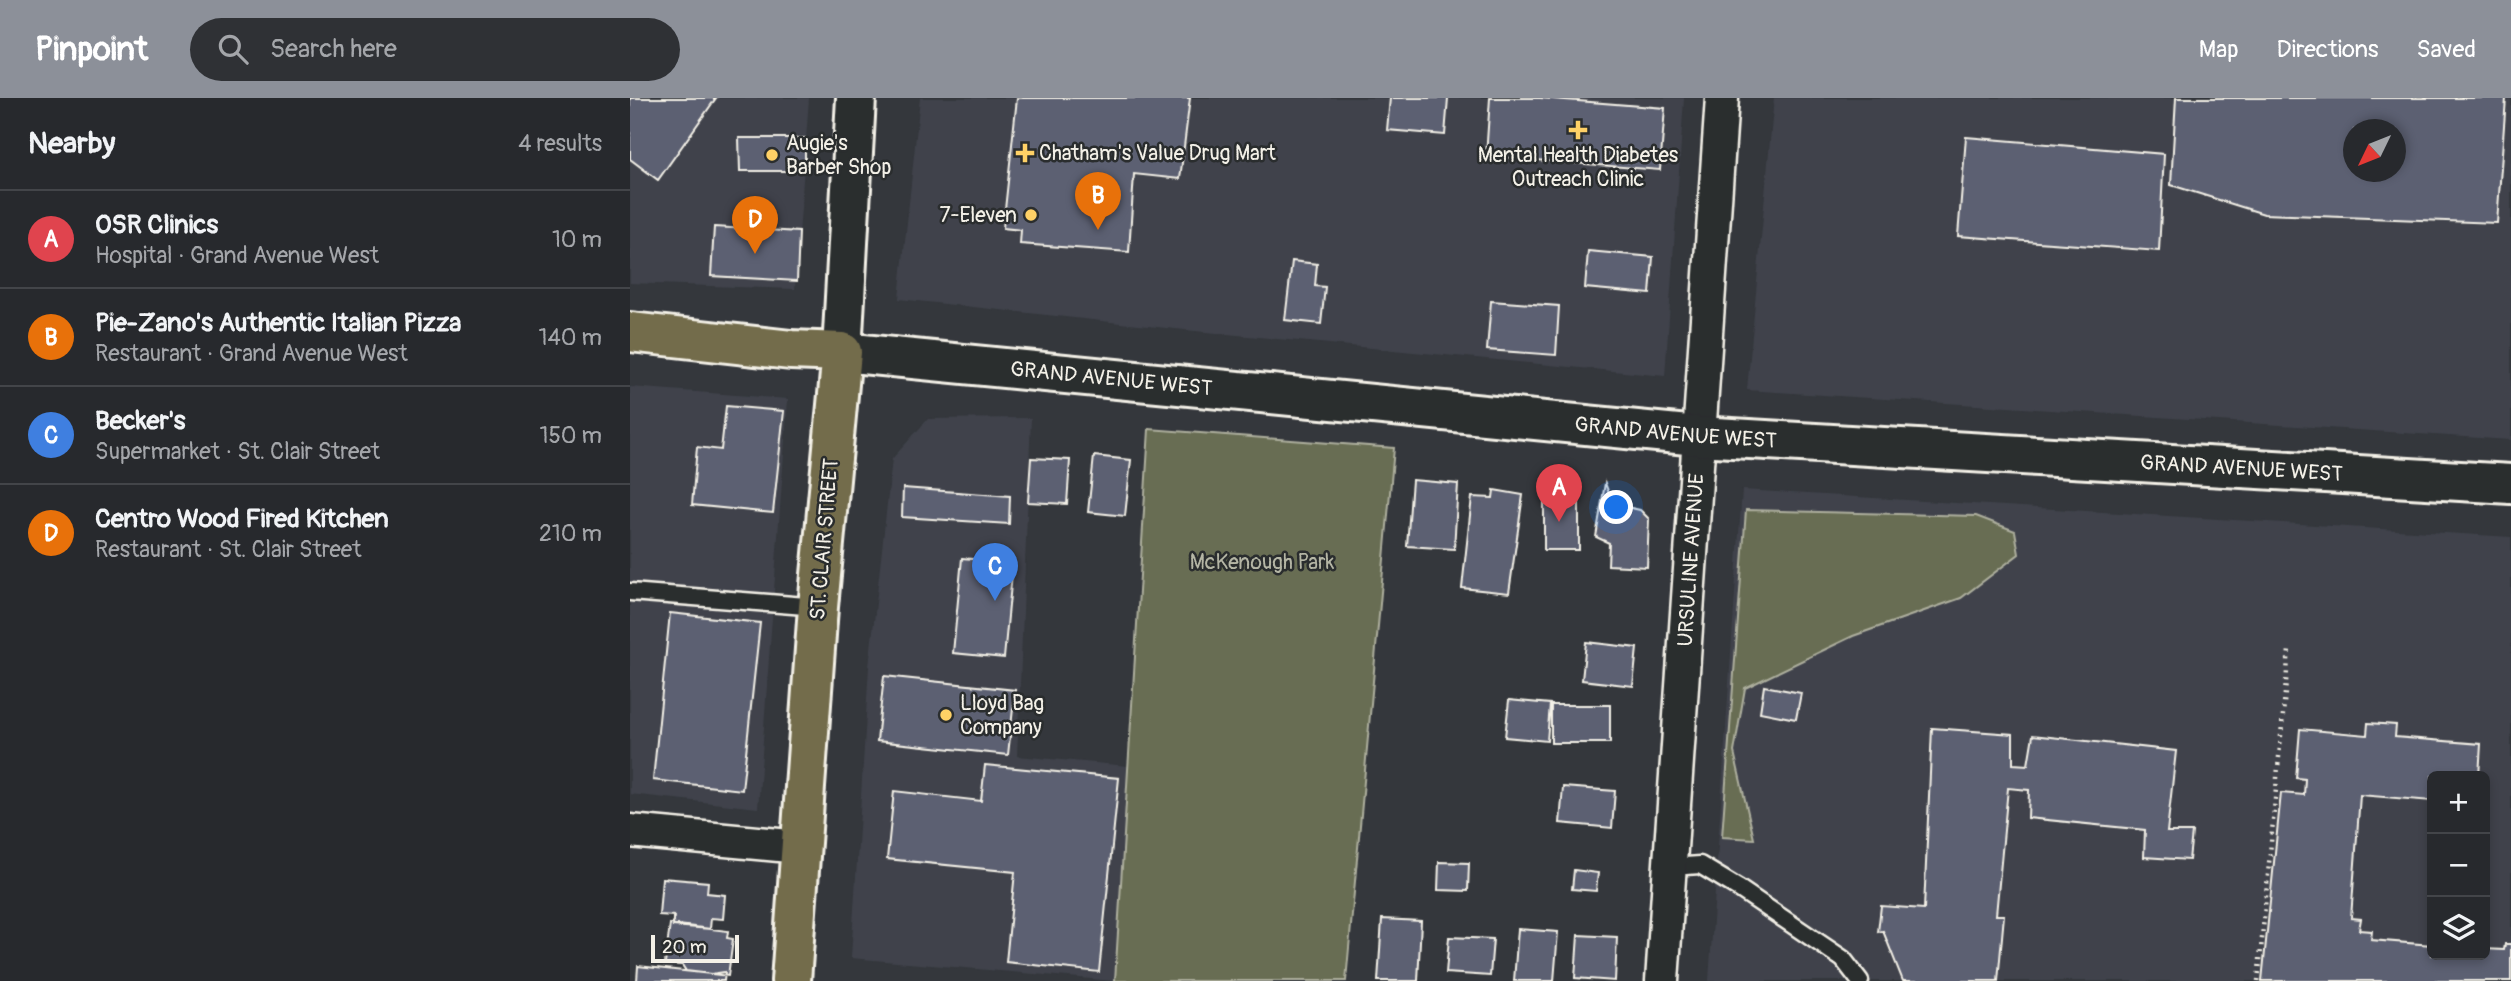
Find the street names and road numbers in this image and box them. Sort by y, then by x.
street label: GRAND AVENUE WEST [1009,356,1214,402]
street label: GRAND AVENUE WEST [1573,411,1778,455]
street label: GRAND AVENUE WEST [2139,449,2344,488]
street label: ST. CLAIR STREET [804,457,845,621]
street label: URSULINE AVENUE [1672,472,1710,648]

